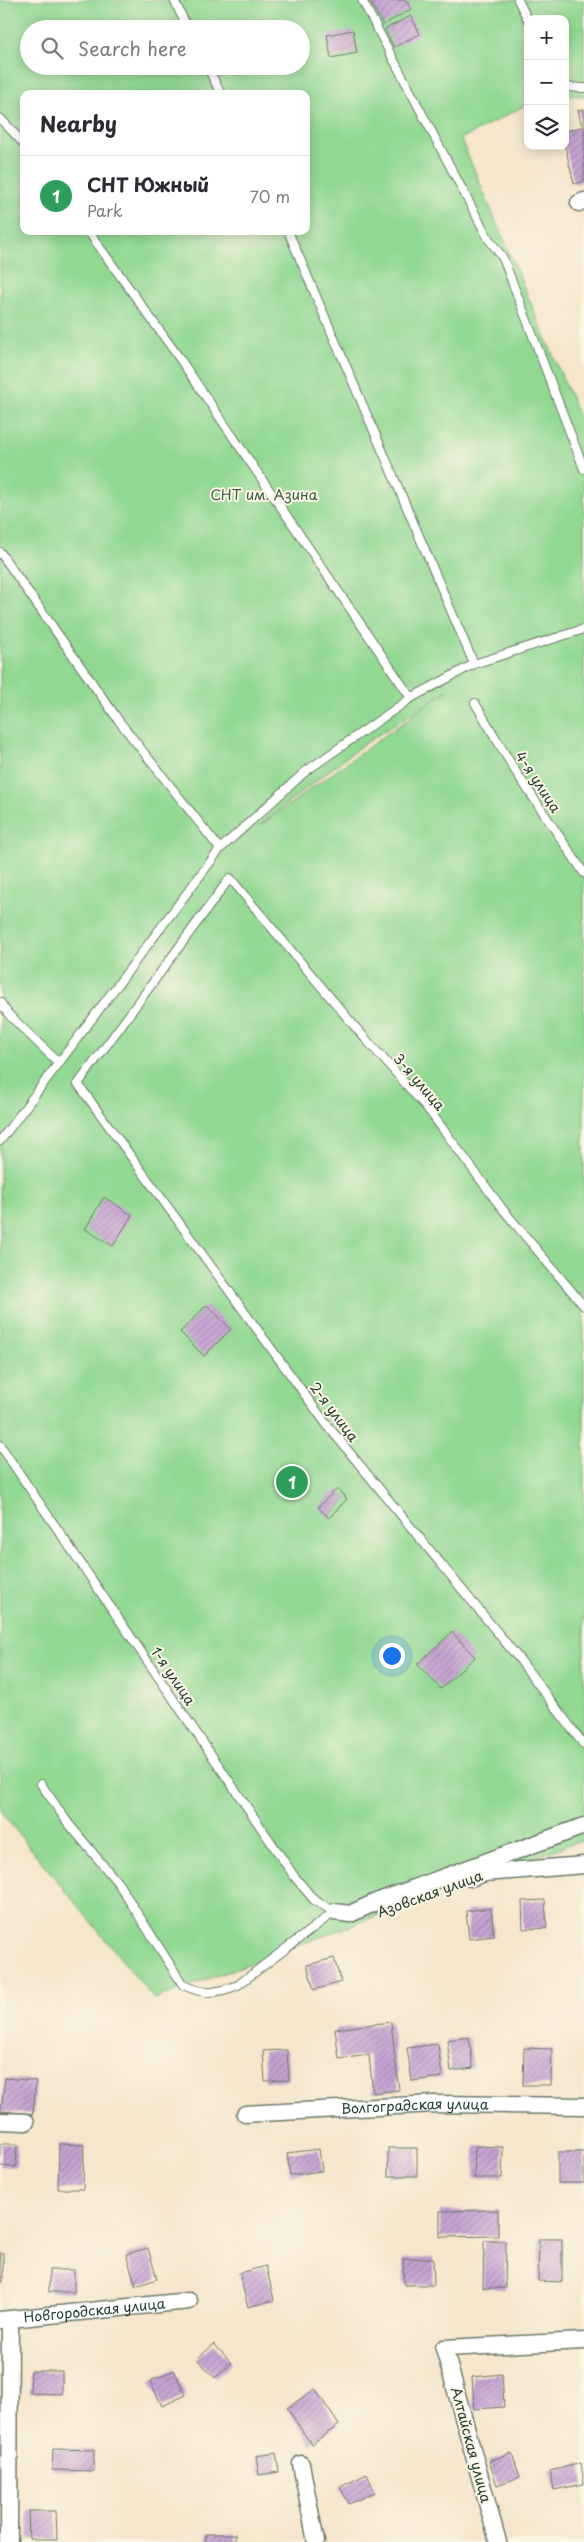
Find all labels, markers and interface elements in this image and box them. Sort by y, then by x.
map controls [524,15,569,150]
button: + [524,15,569,60]
search box [20,20,310,75]
icon: search [38,34,66,62]
text: Search here [78,34,187,62]
button: − [524,60,569,105]
button: layers [524,105,569,150]
text: Nearby [40,107,117,139]
text: СНТ Южный [87,170,209,198]
text: 1 [52,184,60,208]
text: 70 m [250,184,290,208]
text: Park [87,198,123,222]
park label: СНТ им. Азина [210,484,318,505]
street label: 4-я улица [511,747,566,817]
street label: 3-я улица [389,1048,450,1115]
street label: 2-я улица [305,1377,364,1446]
pin: 1 [276,1463,308,1501]
street label: 1-я улица [146,1642,201,1709]
your location [379,1643,405,1669]
street label: Азовская улица [374,1865,486,1922]
street label: Волгоградская улица [340,2093,489,2119]
street label: Новгородская улица [23,2292,166,2328]
street label: Алтайская улица [446,2385,497,2505]

